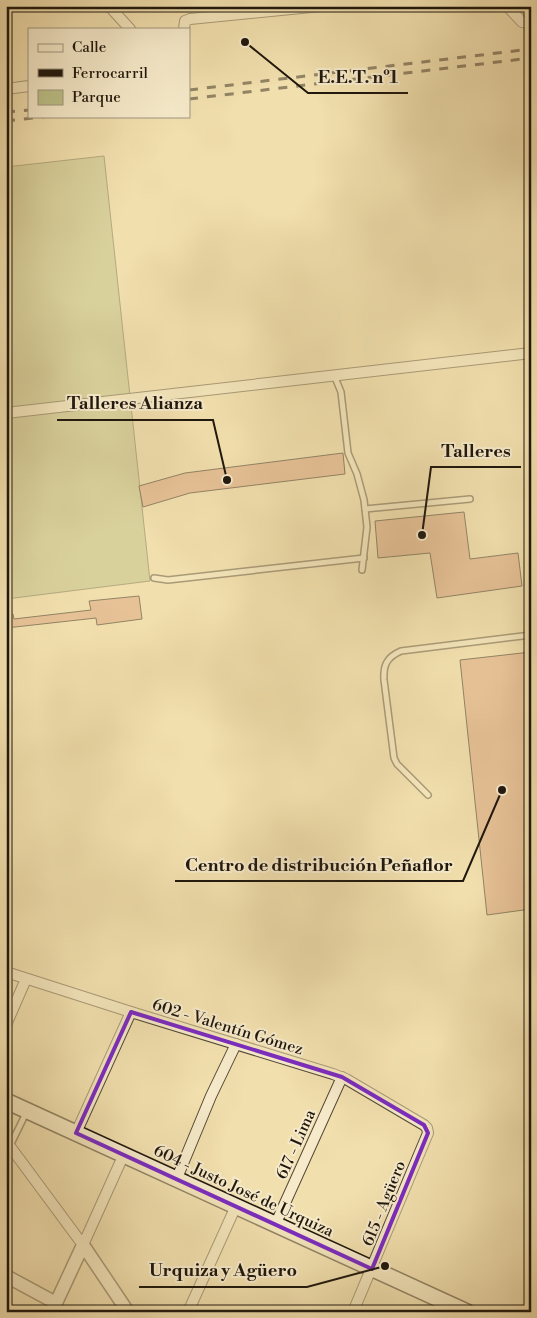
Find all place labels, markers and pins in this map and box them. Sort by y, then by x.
callout: E.E.T. nº1 [308,60,408,93]
callout: Talleres Alianza [57,387,213,420]
callout: Talleres [431,434,521,467]
callout: Centro de distribución Peñaflor [175,848,463,881]
callout: Urquiza y Agüero [139,1254,307,1287]

